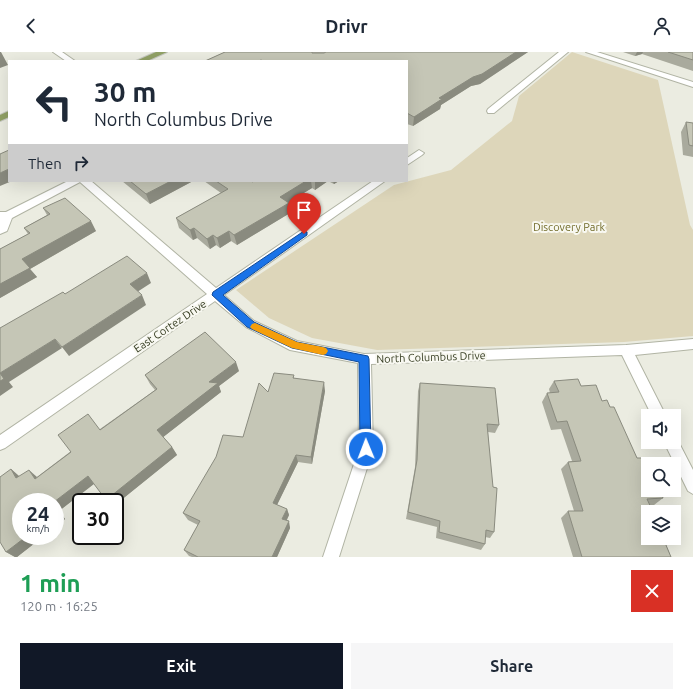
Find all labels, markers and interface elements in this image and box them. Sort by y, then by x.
icon: back [20,15,42,37]
icon: person [651,15,673,37]
text: Drivr [325,16,368,36]
icon: left [28,76,80,128]
text: 30 m [94,76,156,107]
text: North Columbus Drive [94,109,273,129]
icon: right [70,152,92,174]
text: Then [28,155,62,172]
pin [287,193,321,234]
icon: arrive [293,199,315,221]
park label: Discovery Park [533,221,606,233]
street label: East Cortez Drive [132,297,208,355]
street label: North Columbus Drive [376,349,486,365]
map controls [641,409,681,545]
button: sound [641,409,681,449]
position arrow [345,428,387,470]
button: search [641,457,681,497]
speed limit sign: 30 [72,493,124,545]
text: 24 [27,502,49,525]
button: layers [641,505,681,545]
text: km/h [26,523,50,534]
text: 1 min [20,570,81,597]
button: close [631,570,673,612]
text: 120 m · 16:25 [20,599,98,613]
button: Exit [20,643,343,689]
button: Share [351,643,673,689]

